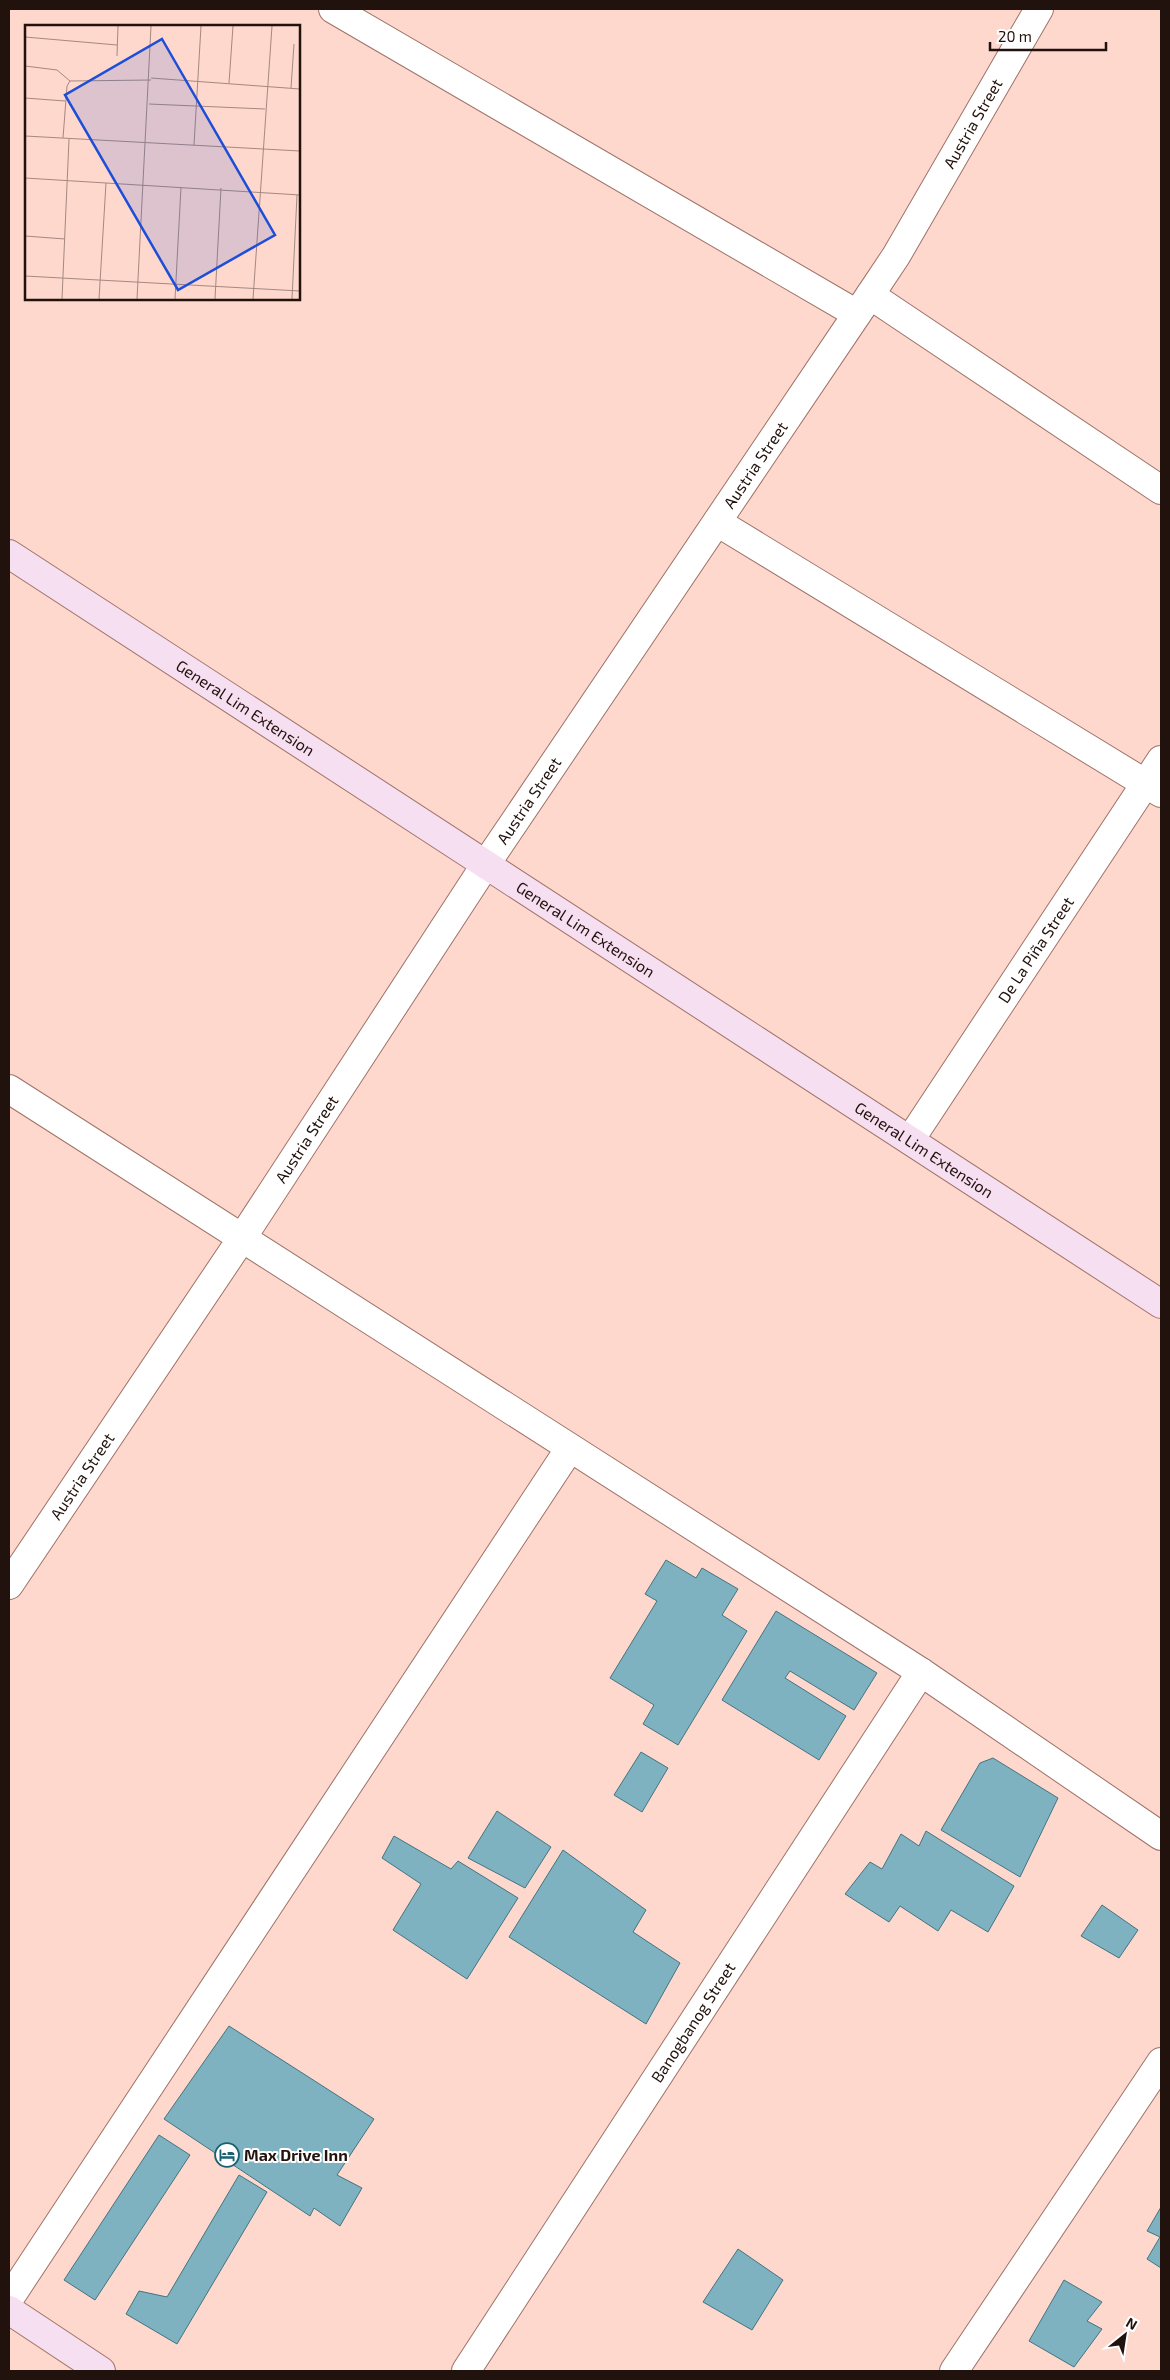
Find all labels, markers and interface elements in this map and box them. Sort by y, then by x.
scale bar [990,20,1106,52]
inset map [25,25,300,300]
text: 20 m [998,27,1032,45]
street label: Austria Street [939,75,1006,172]
street label: Austria Street [719,418,791,512]
street label: General Lim Extension [173,655,318,759]
street label: Austria Street [492,753,564,847]
street label: General Lim Extension [513,877,659,981]
street label: De La Piña Street [993,893,1077,1006]
street label: Austria Street [271,1092,342,1186]
street label: General Lim Extension [852,1097,997,1201]
street label: Austria Street [46,1429,118,1523]
street label: Banogbanog Street [647,1958,739,2086]
hotel icon: Max Drive Inn [214,2142,240,2168]
place label: Max Drive Inn [244,2145,348,2164]
north arrow [1100,2310,1150,2360]
text: N [1123,2313,1140,2333]

